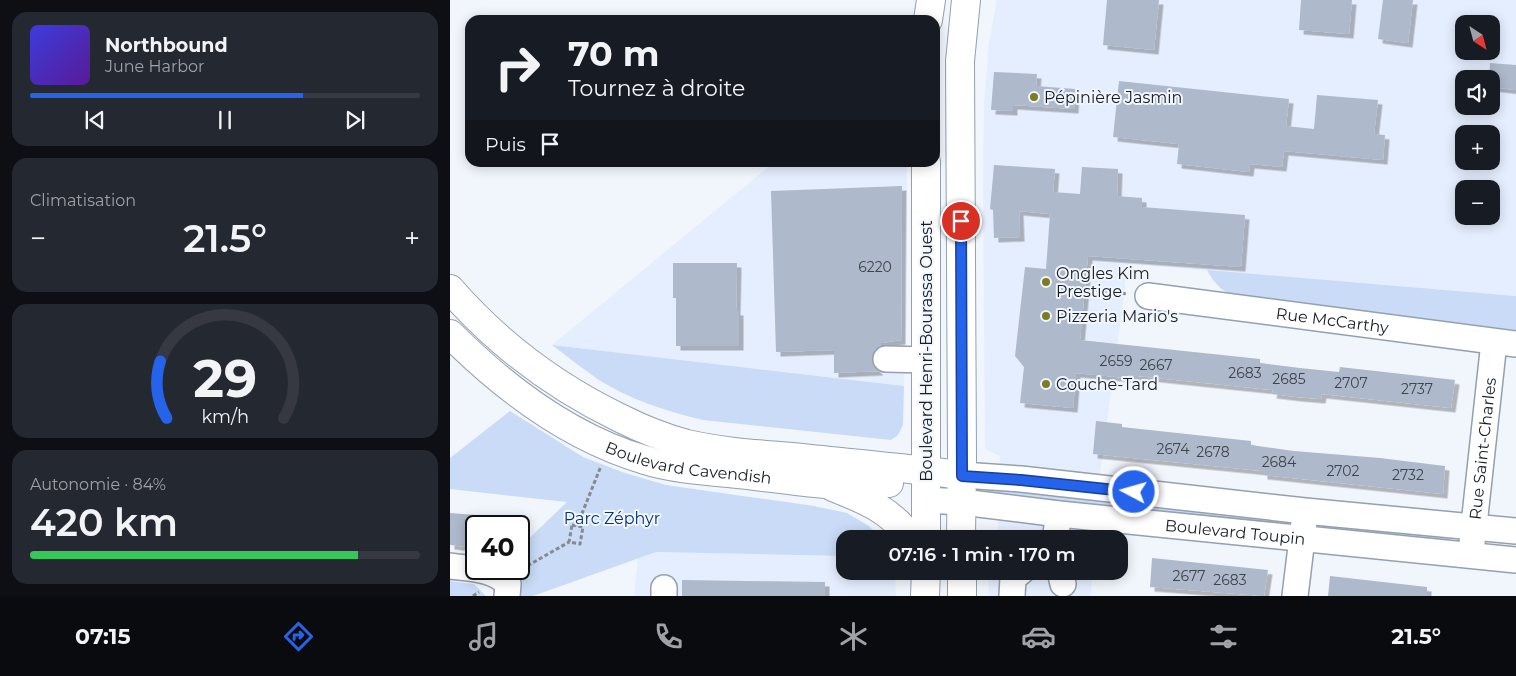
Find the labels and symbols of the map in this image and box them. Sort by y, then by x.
north arrow [1455,15,1500,60]
place label: Pépinière Jasmin [1044,88,1182,107]
marker: Pépinière Jasmin [1028,91,1040,103]
pin [940,200,982,242]
street label: Boulevard Henri-Bourassa Ouest [917,220,936,482]
house number: 6220 [858,258,892,276]
place label: Ongles Kim Prestige [1056,264,1150,301]
marker: Ongles Kim Prestige [1040,276,1052,288]
street label: Rue McCarthy [1275,303,1390,337]
place label: Pizzeria Mario's [1056,307,1178,326]
marker: Pizzeria Mario's [1040,310,1052,322]
house number: 2659 [1100,352,1132,370]
house number: 2667 [1139,356,1173,374]
house number: 2683 [1228,364,1262,382]
house number: 2685 [1272,370,1306,388]
house number: 2707 [1334,374,1368,392]
place label: Couche-Tard [1056,375,1158,394]
street label: Rue Saint-Charles [1465,376,1500,521]
marker: Couche-Tard [1040,378,1052,390]
house number: 2737 [1401,380,1433,398]
street label: Boulevard Cavendish [603,437,773,487]
house number: 2674 [1157,440,1190,458]
house number: 2678 [1196,443,1230,461]
house number: 2684 [1262,453,1297,471]
house number: 2702 [1326,462,1360,480]
position arrow [1107,465,1159,517]
house number: 2732 [1392,466,1424,484]
park label: Parc Zéphyr [564,509,660,528]
speed limit sign: 40 [465,515,530,580]
street label: Boulevard Toupin [1164,515,1306,548]
house number: 2677 [1173,567,1205,585]
house number: 2683 [1213,571,1247,589]

